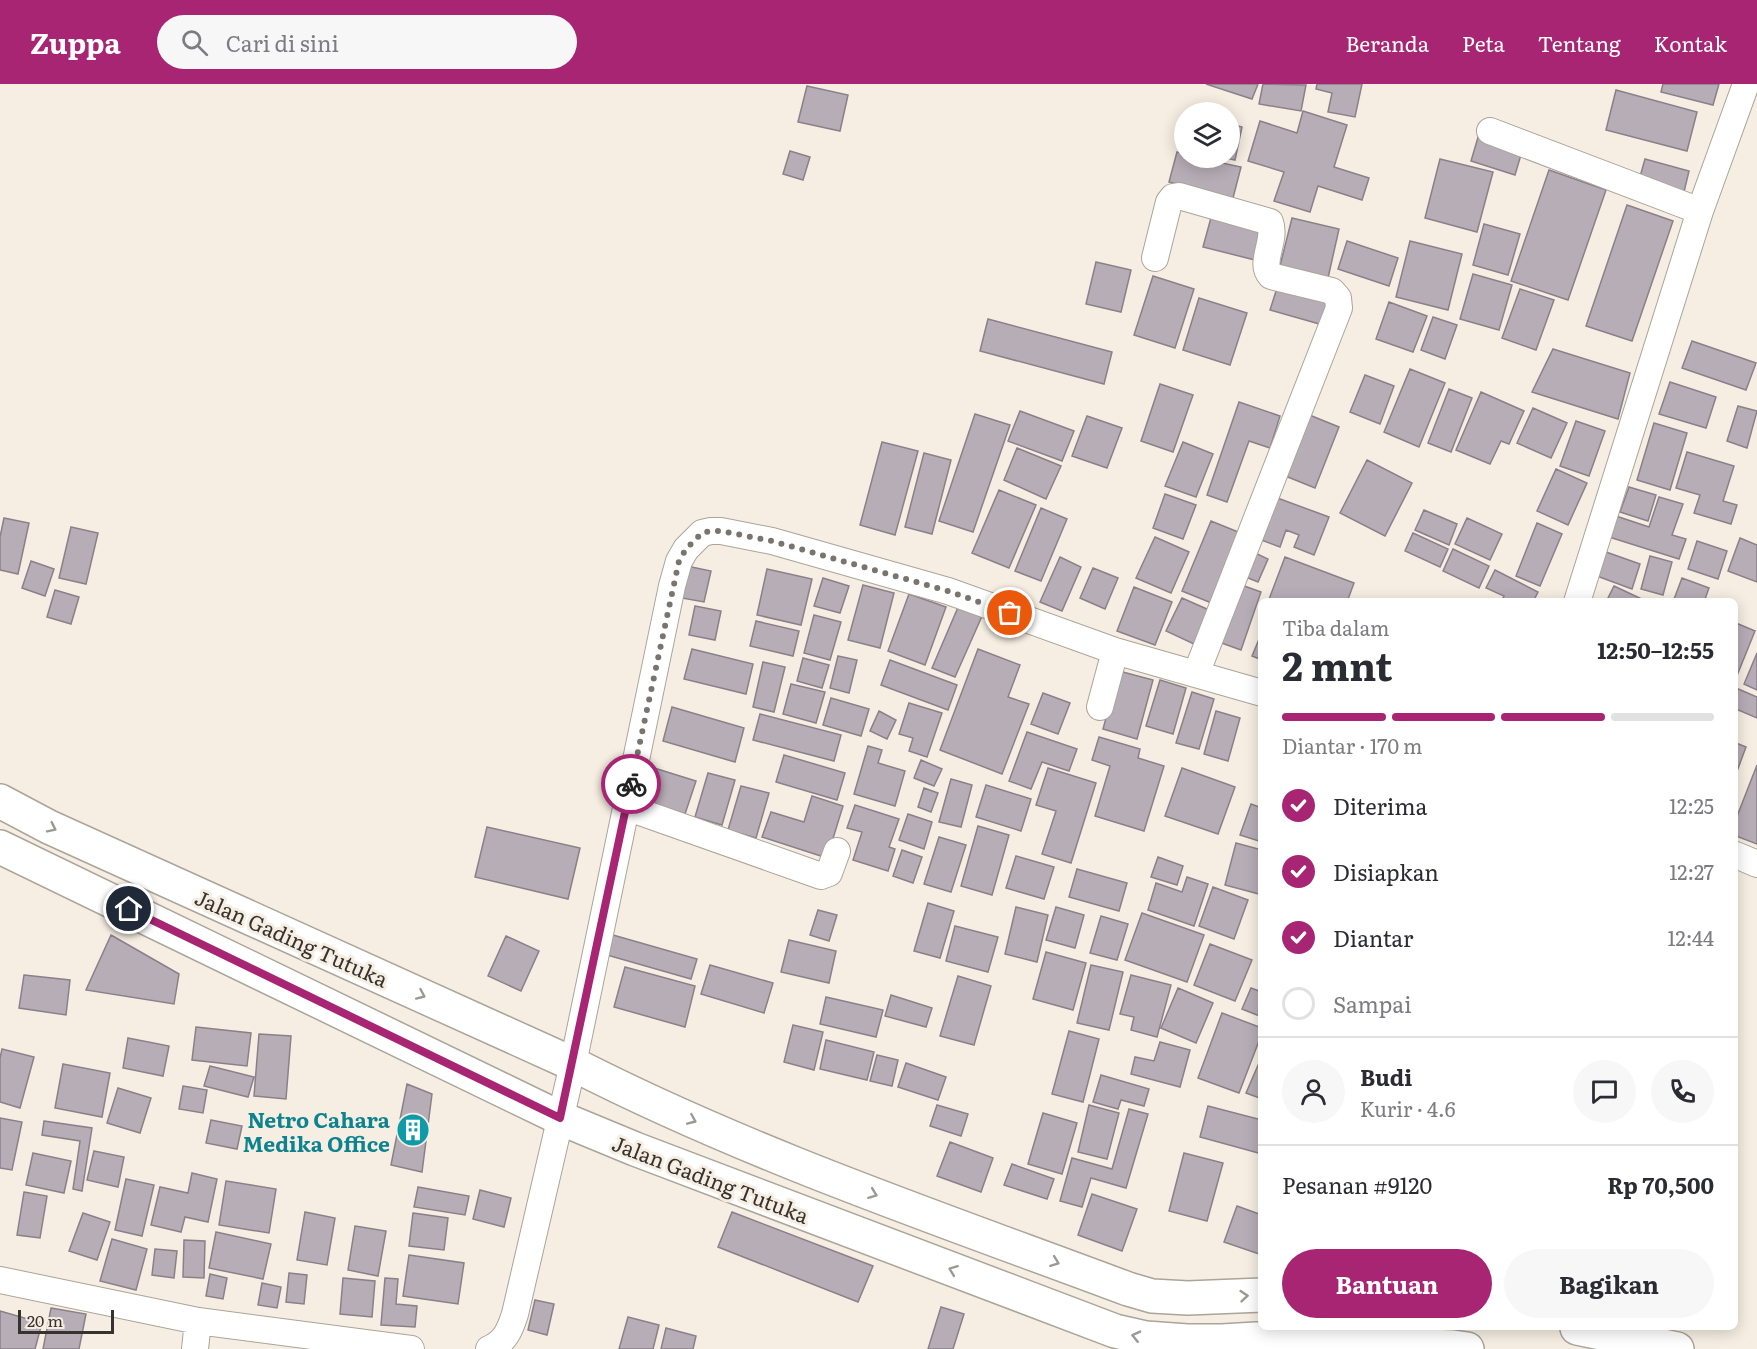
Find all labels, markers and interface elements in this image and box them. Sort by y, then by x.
search box [157,15,577,69]
text: Zuppa [30,21,121,63]
icon: search [178,26,211,59]
text: Cari di sini [226,26,339,59]
text: Beranda [1345,27,1429,58]
text: Peta [1462,27,1505,58]
text: Tentang [1538,27,1621,58]
text: Kontak [1654,27,1727,58]
map controls [1174,102,1240,168]
button: layers [1174,102,1240,168]
pin [984,587,1035,638]
icon: bag [993,596,1026,629]
text: Tiba dalam [1282,612,1389,642]
text: 12:50–12:55 [1597,633,1714,666]
text: 2 mnt [1282,635,1393,693]
text: Diantar · 170 m [1282,730,1422,760]
courier [601,754,661,814]
icon: bike [615,768,648,801]
icon: check [1282,789,1315,822]
text: Diterima [1333,789,1427,822]
text: 12:25 [1669,790,1714,820]
one-way arrow [45,820,56,832]
icon: check [1282,855,1315,888]
text: Disiapkan [1333,855,1439,888]
text: 12:27 [1669,856,1714,886]
street label: Jalan Gading Tutuka [190,880,394,994]
pin [103,883,154,934]
icon: home [112,892,145,925]
icon: check [1282,921,1315,954]
text: Diantar [1333,921,1413,954]
text: 12:44 [1667,922,1714,952]
text: Sampai [1333,987,1411,1020]
one-way arrow [414,988,425,1000]
button: person [1282,1060,1345,1123]
text: Budi [1360,1060,1412,1093]
button: chat [1573,1060,1636,1123]
button: phone [1651,1060,1714,1123]
text: Kurir · 4.6 [1360,1093,1456,1123]
place label: Netro Cahara Medika Office [243,1103,391,1158]
building icon: Netro Cahara Medika Office [395,1112,431,1148]
one-way arrow [686,1113,697,1125]
street label: Jalan Gading Tutuka [608,1126,815,1230]
text: Pesanan #9120 [1282,1168,1432,1201]
text: Rp 70,500 [1607,1168,1714,1201]
one-way arrow [867,1186,878,1199]
button: Bantuan [1282,1249,1492,1318]
button: Bagikan [1504,1249,1714,1318]
one-way arrow [1049,1255,1060,1267]
one-way arrow [948,1264,959,1277]
one-way arrow [1240,1290,1249,1303]
scale bar [18,1307,114,1334]
text: 20 m [27,1308,63,1332]
one-way arrow [1131,1330,1141,1343]

